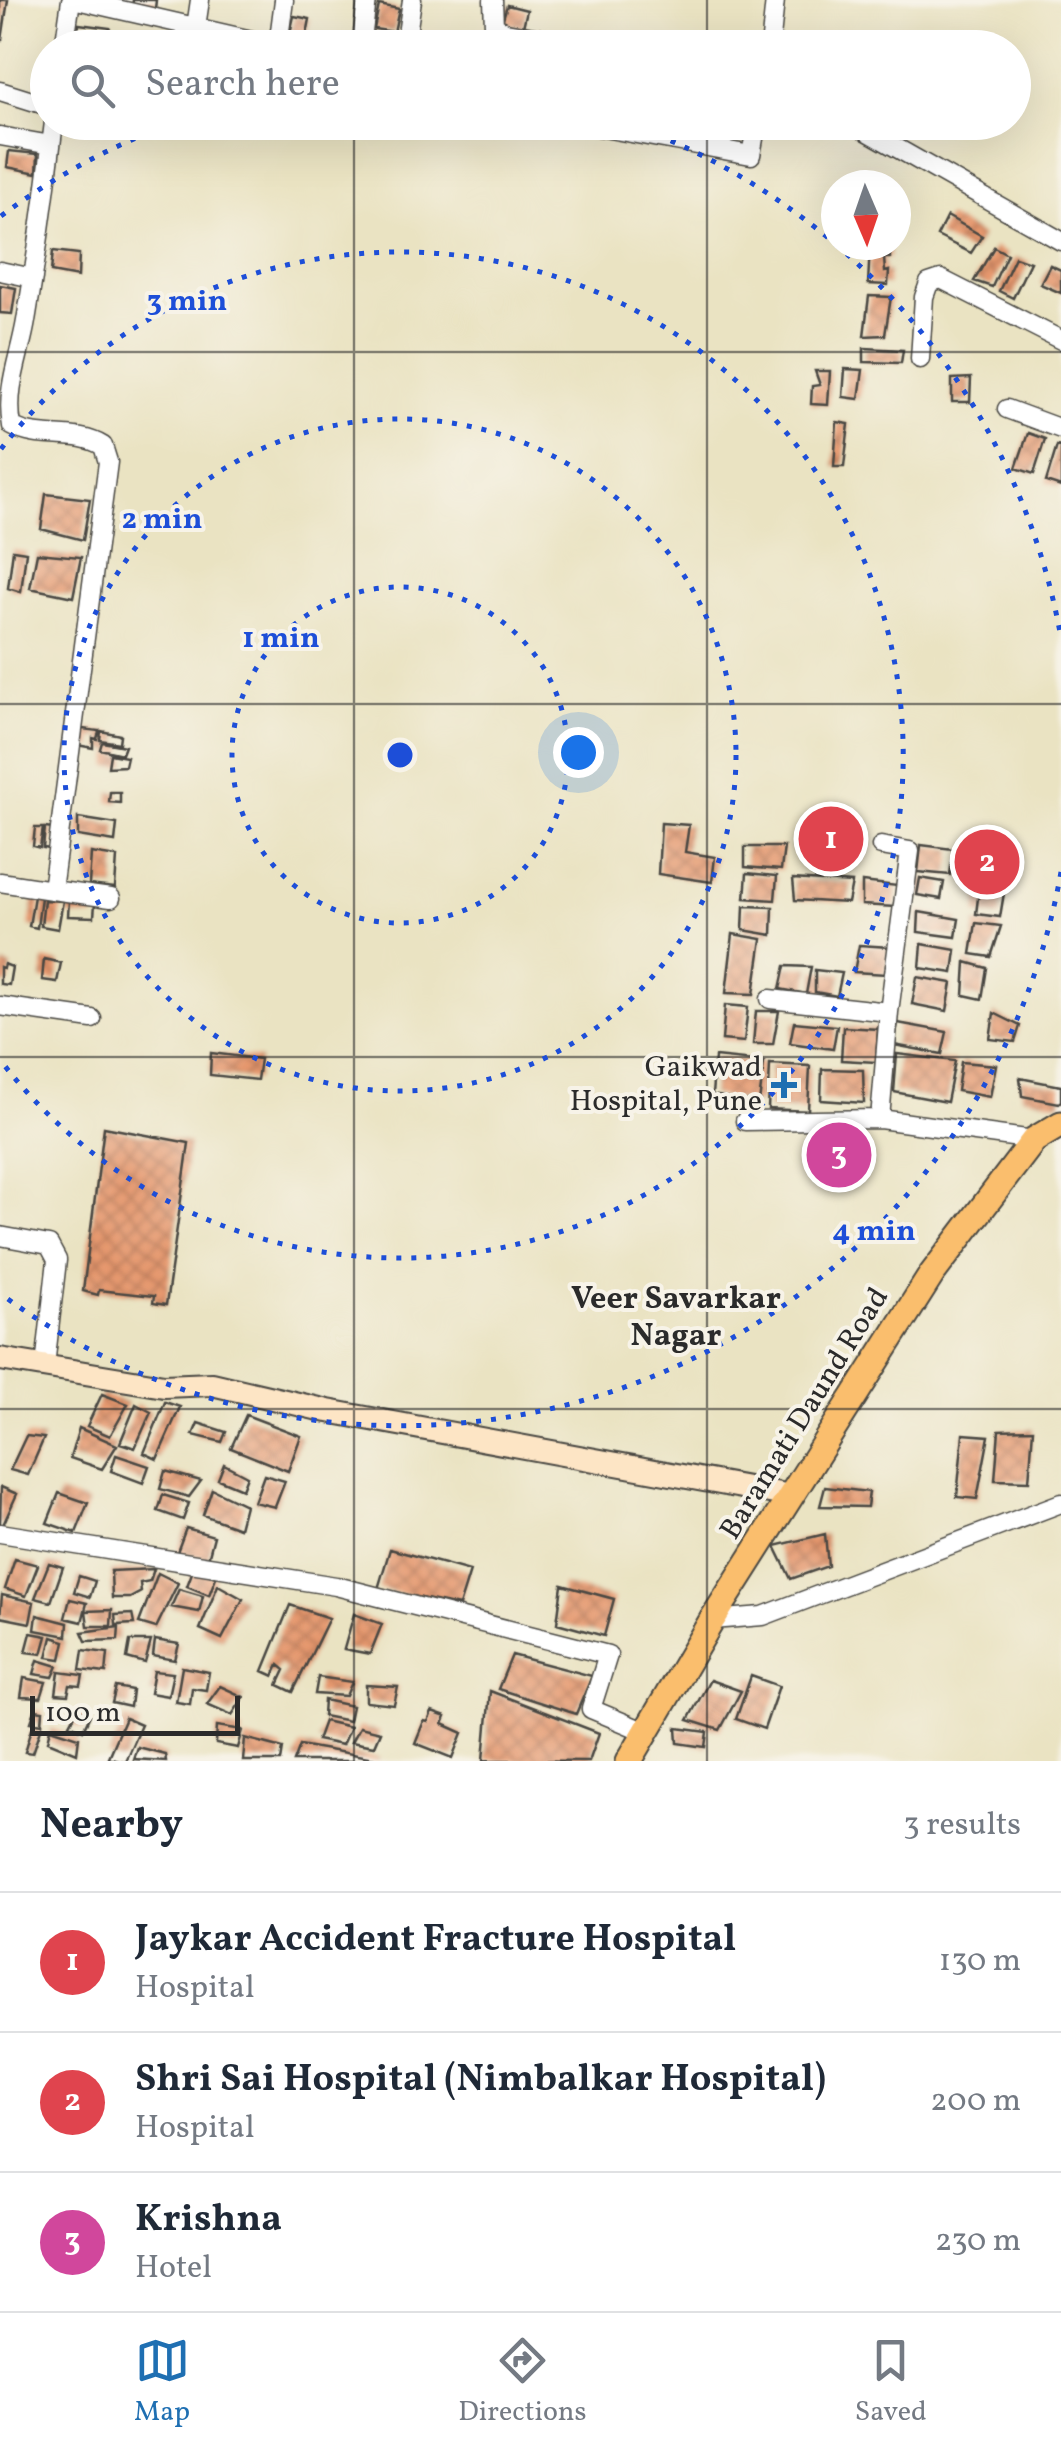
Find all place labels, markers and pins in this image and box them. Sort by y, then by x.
centre of rings [382,737,418,773]
pin: 1 [798,802,864,876]
pin: 2 [954,824,1020,900]
place label: Gaikwad Hospital, Pune [570,1047,762,1123]
marker: Gaikwad Hospital, Pune [771,1072,797,1098]
pin: 3 [806,1118,872,1192]

